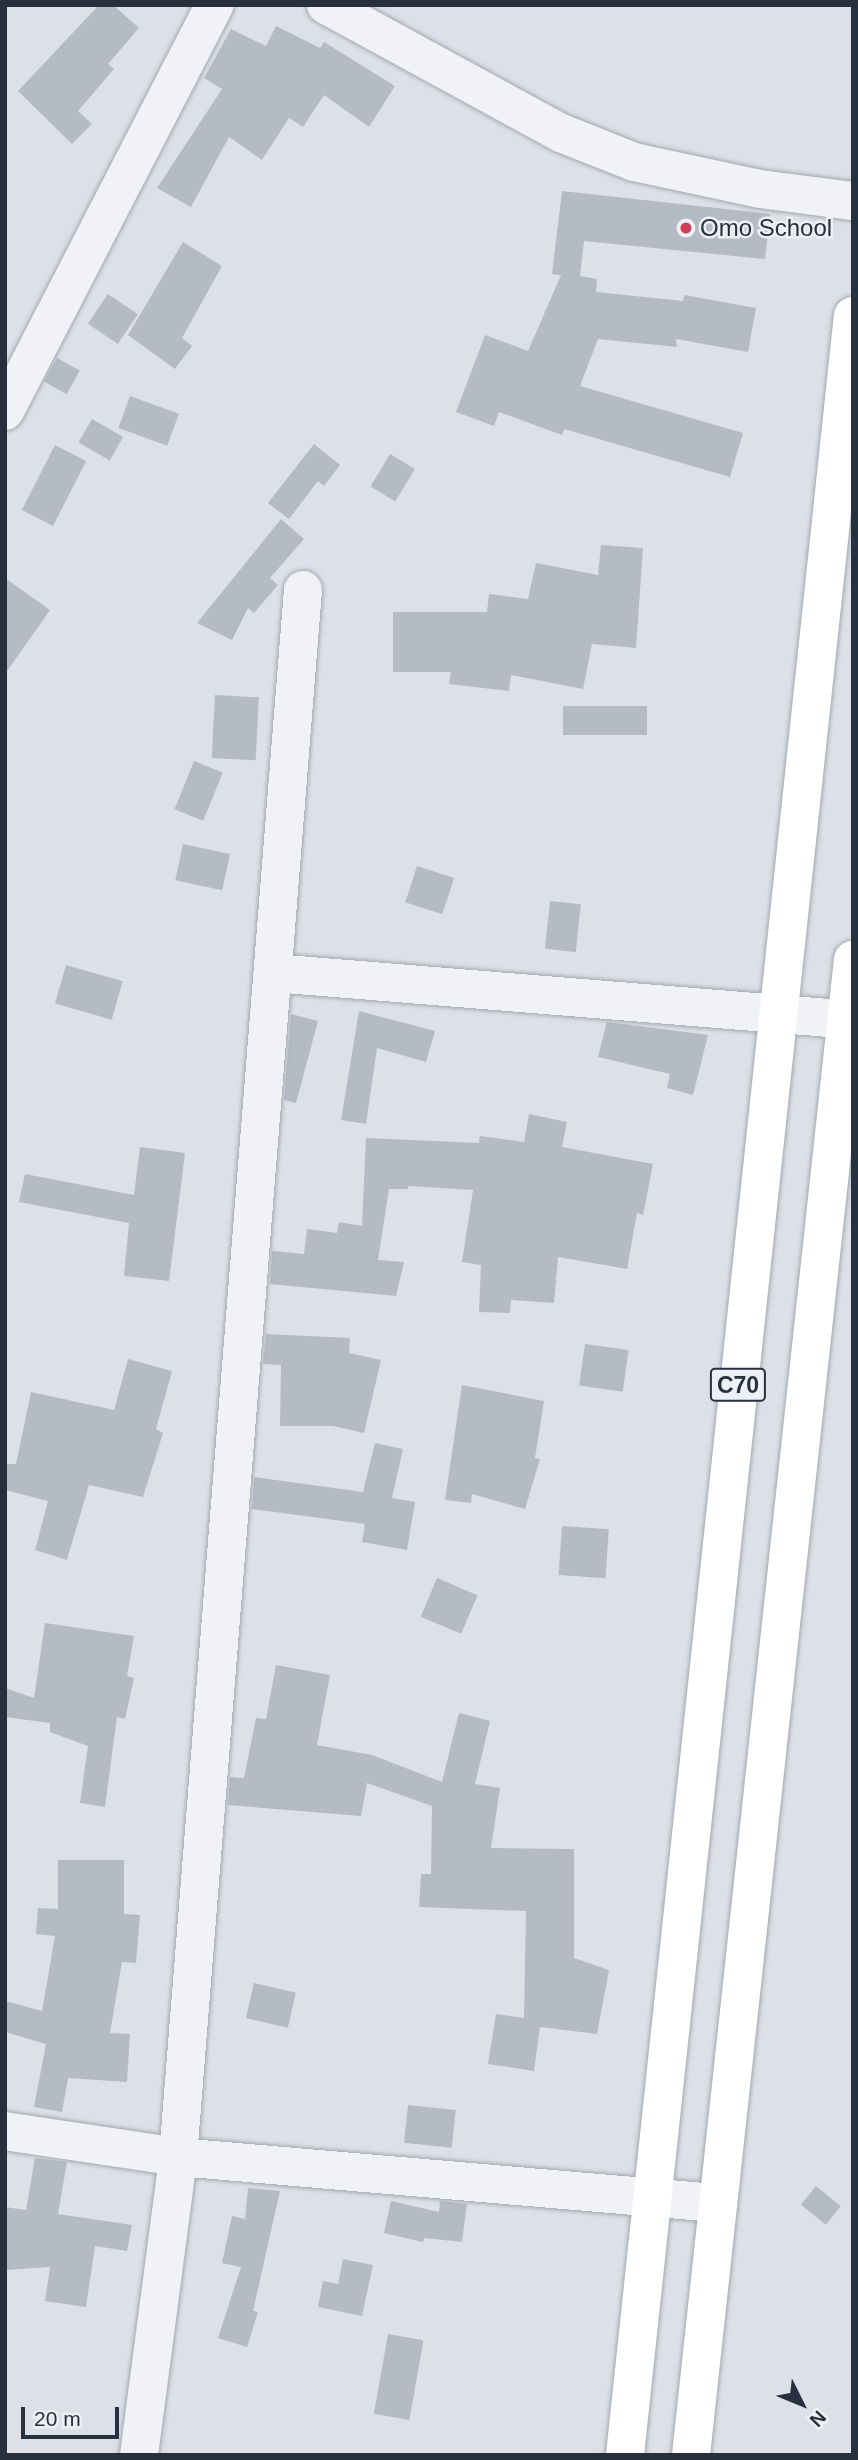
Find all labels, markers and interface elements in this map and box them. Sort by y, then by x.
place label: Omo School [700,214,832,242]
marker: Omo School [678,220,694,236]
road number: C70 [708,1366,768,1404]
north arrow [767,2369,837,2439]
scale bar [24,2394,122,2438]
text: N [805,2406,830,2431]
text: 20 m [34,2407,81,2430]

